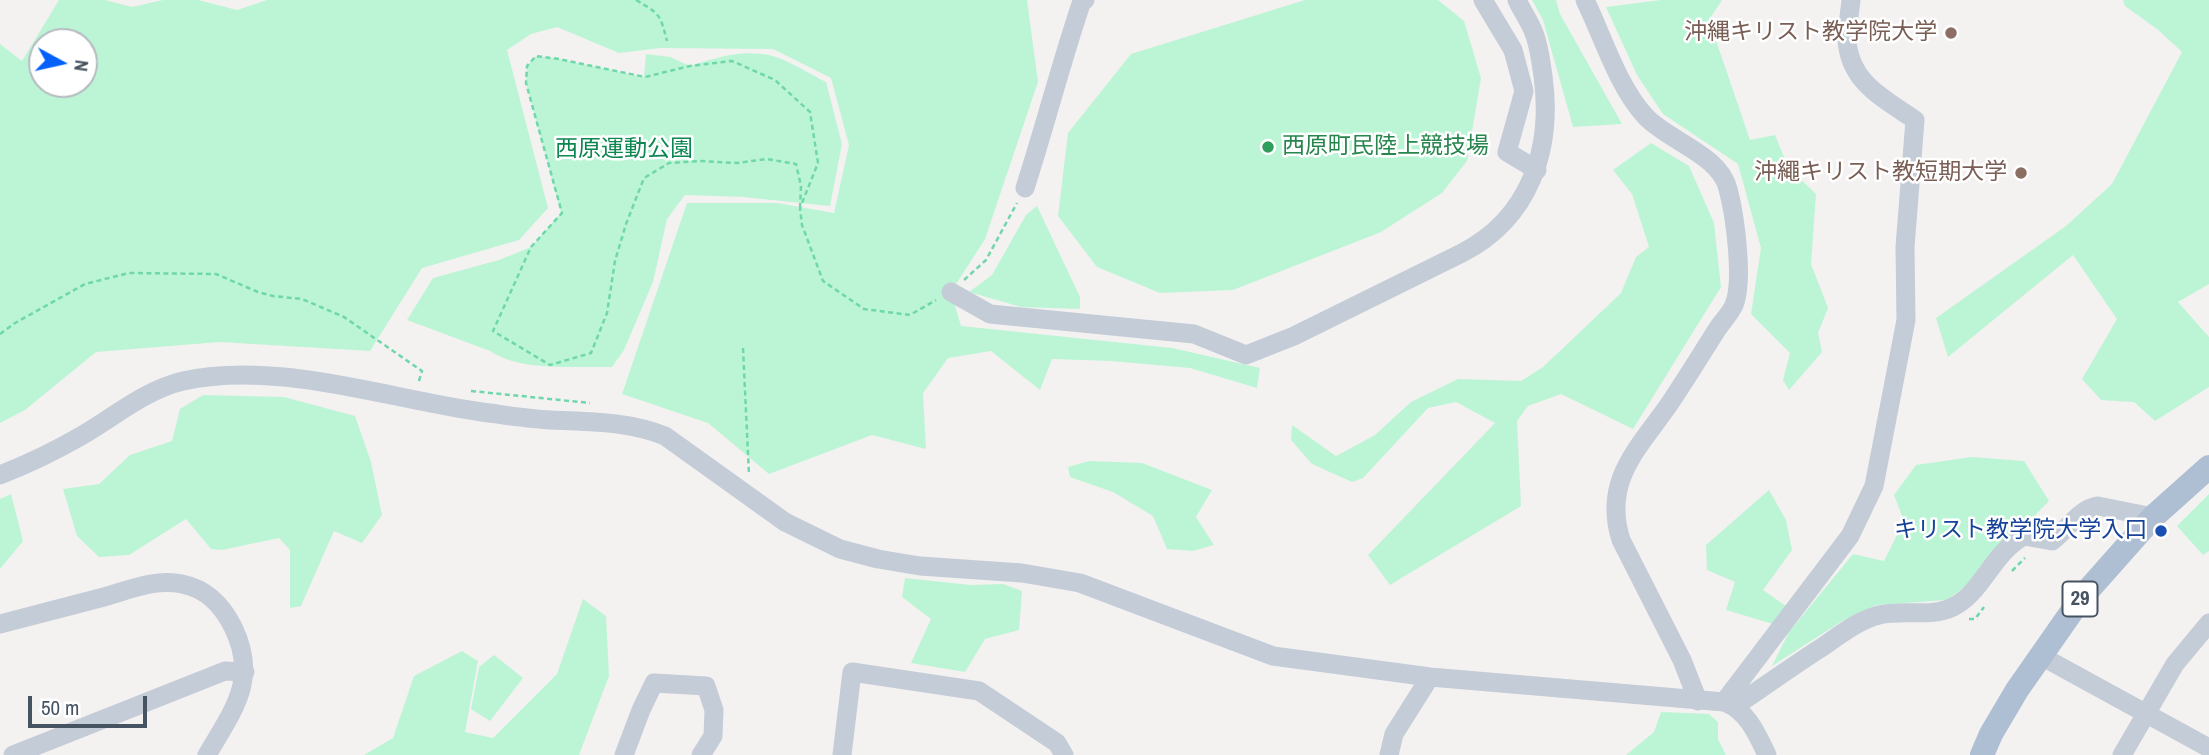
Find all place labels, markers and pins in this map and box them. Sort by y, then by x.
place label: 沖縄キリスト教学院大学 [1684,19,1937,47]
marker: 沖縄キリスト教学院大学 [1943,25,1959,41]
place label: 西原町民陸上競技場 [1282,133,1489,161]
marker: 西原町民陸上競技場 [1260,139,1276,155]
place label: 沖繩キリスト教短期大学 [1754,159,2007,187]
marker: 沖繩キリスト教短期大学 [2013,165,2029,181]
place label: キリスト教学院大学入口 [1894,517,2147,545]
marker: キリスト教学院大学入口 [2153,523,2169,539]

